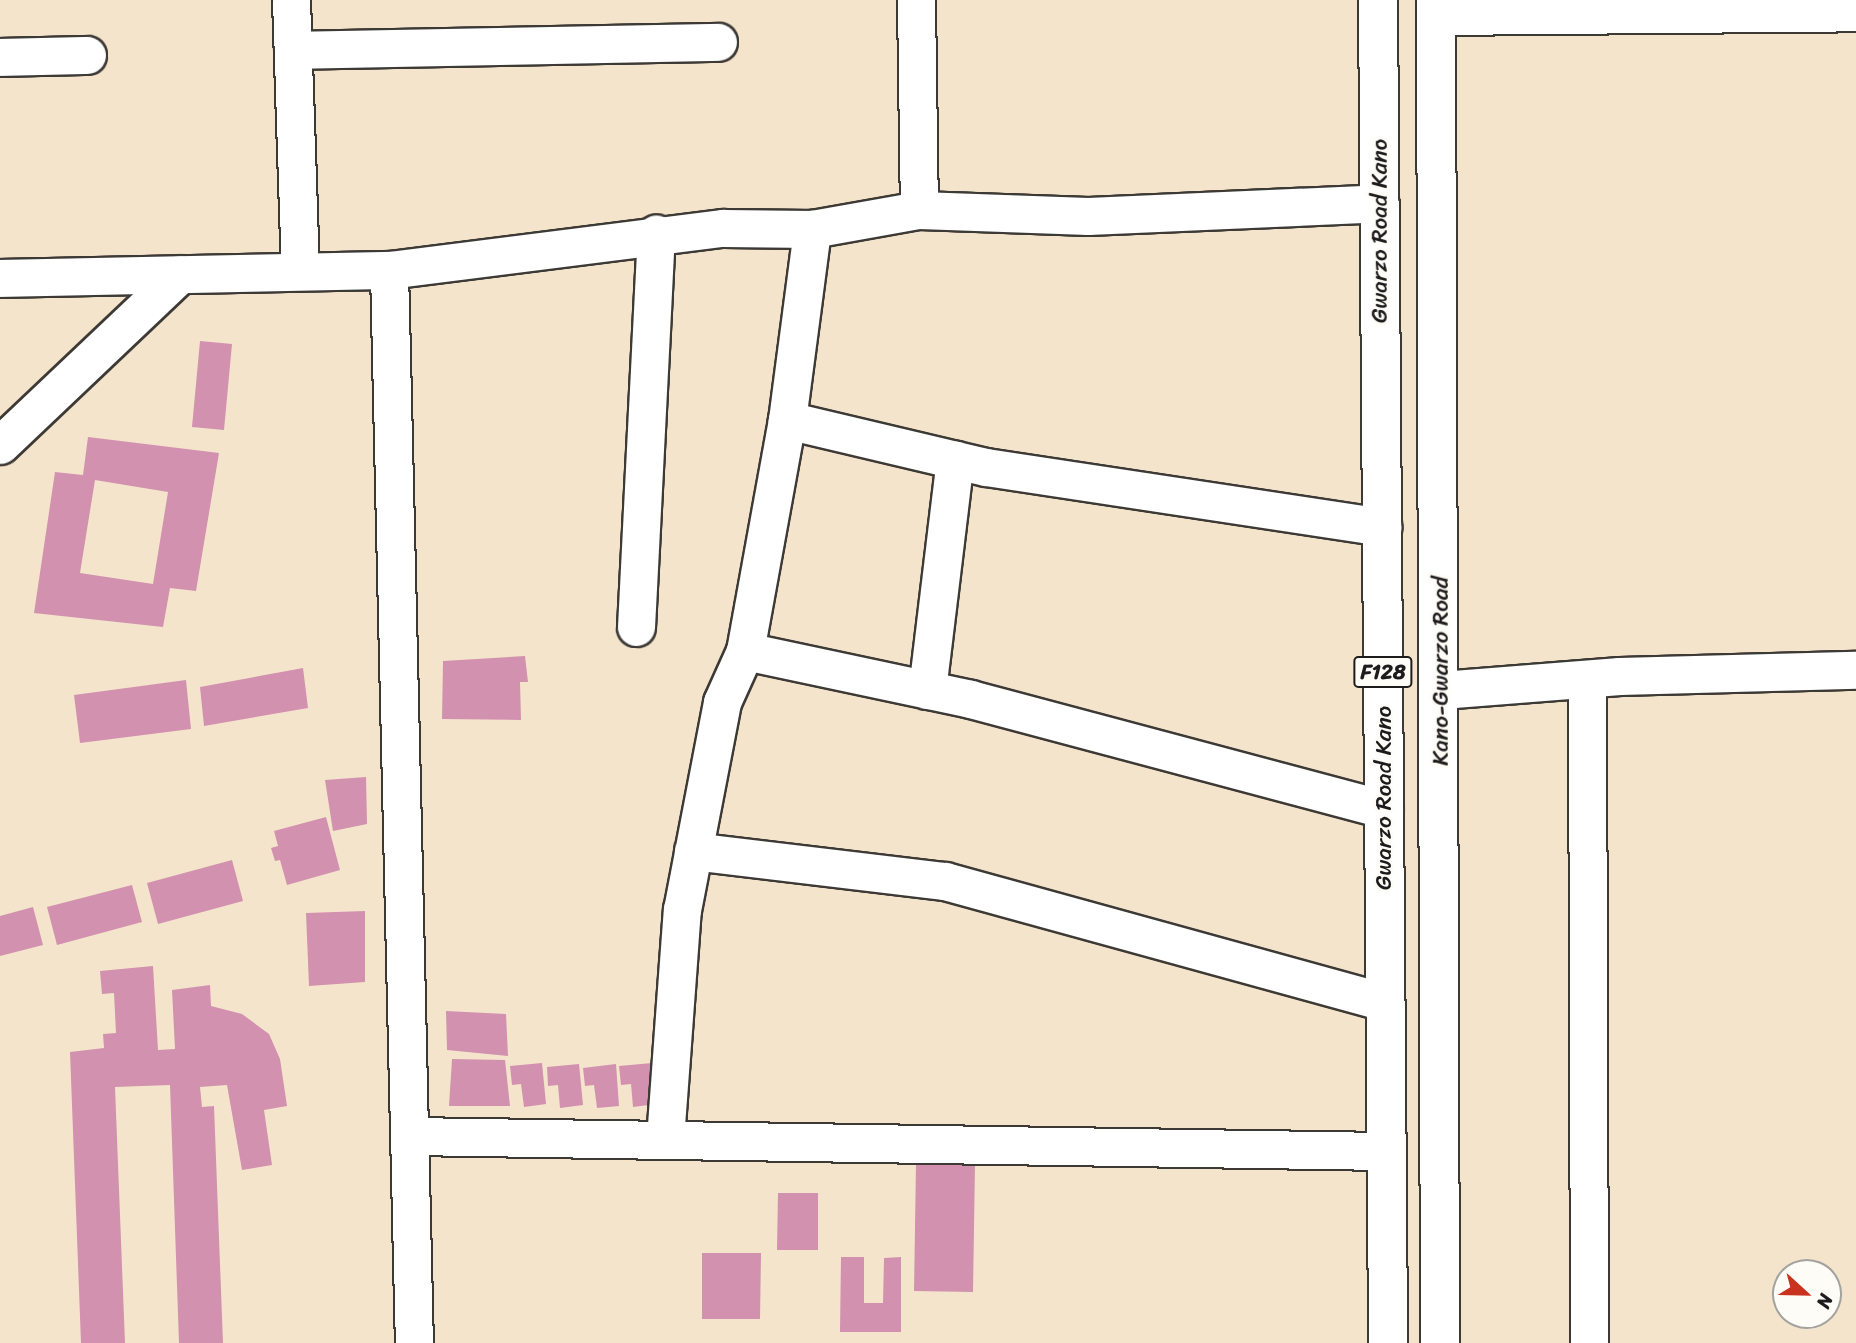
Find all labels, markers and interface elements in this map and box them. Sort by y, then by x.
street label: Gwarzo Road Kano [1366,139,1394,323]
street label: Kano-Gwarzo Road [1427,576,1455,766]
road number: F128 [1353,654,1413,690]
street label: Gwarzo Road Kano [1370,706,1398,890]
north arrow [1772,1259,1842,1329]
text: N [1807,1289,1843,1314]

